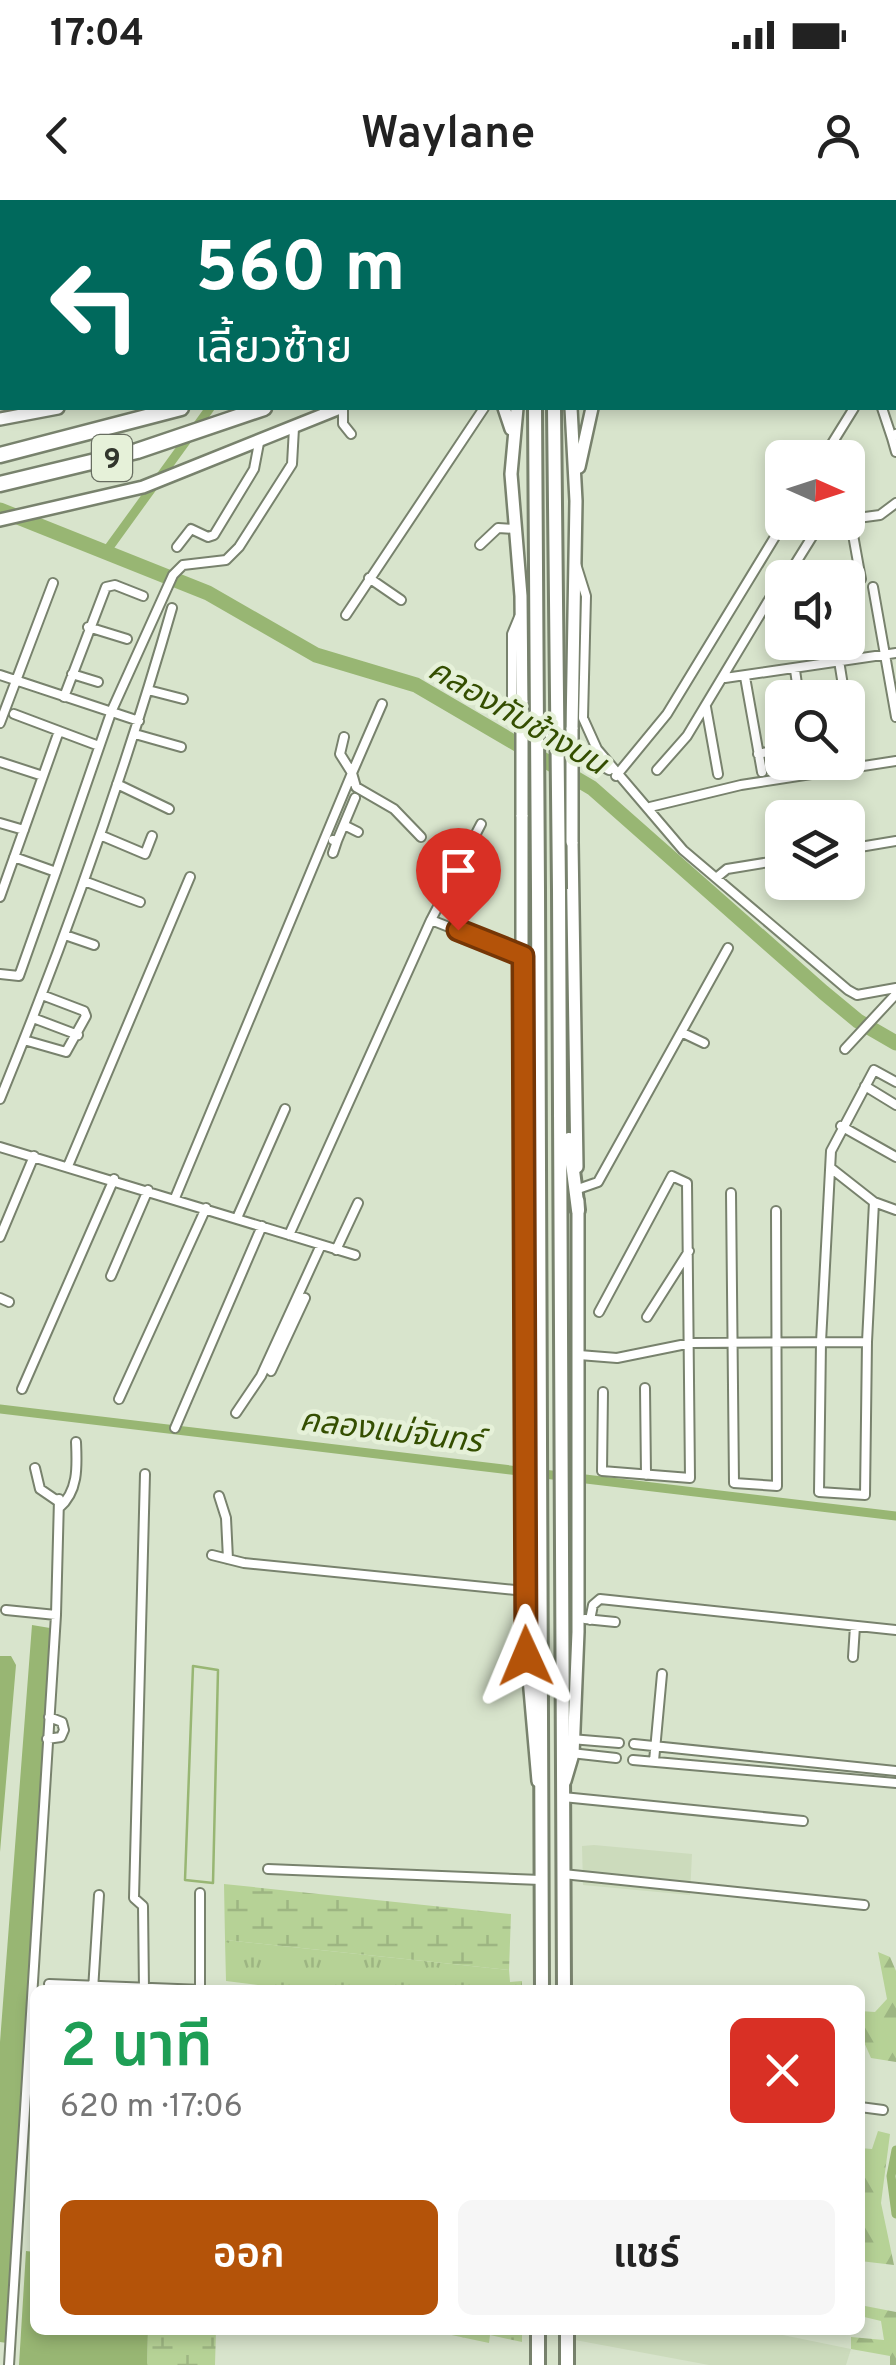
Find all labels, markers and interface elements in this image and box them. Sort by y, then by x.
text: 17:04 [50,11,144,60]
text: Waylane [361,107,535,164]
icon: back [30,108,85,163]
icon: person [811,108,866,163]
text: 560 m [195,227,406,316]
icon: left [30,240,160,370]
text: เลี้ยวซ้าย [195,322,352,379]
road number: 9 [92,435,132,481]
north arrow [765,440,865,540]
map controls [765,440,865,900]
button: sound [765,560,865,660]
water label: คลองทับช้างบน [420,652,615,787]
button: search [765,680,865,780]
button: layers [765,800,865,900]
pin [416,828,501,931]
icon: arrive [431,843,486,898]
water label: คลองแม่จันทร์ [297,1402,491,1465]
position arrow [474,1604,578,1708]
text: 2 นาที [60,2012,213,2088]
button: close [730,2018,835,2123]
text: 620 m · 17:06 [60,2088,243,2128]
button: ออก [60,2200,438,2315]
button: แชร์ [458,2200,835,2315]

